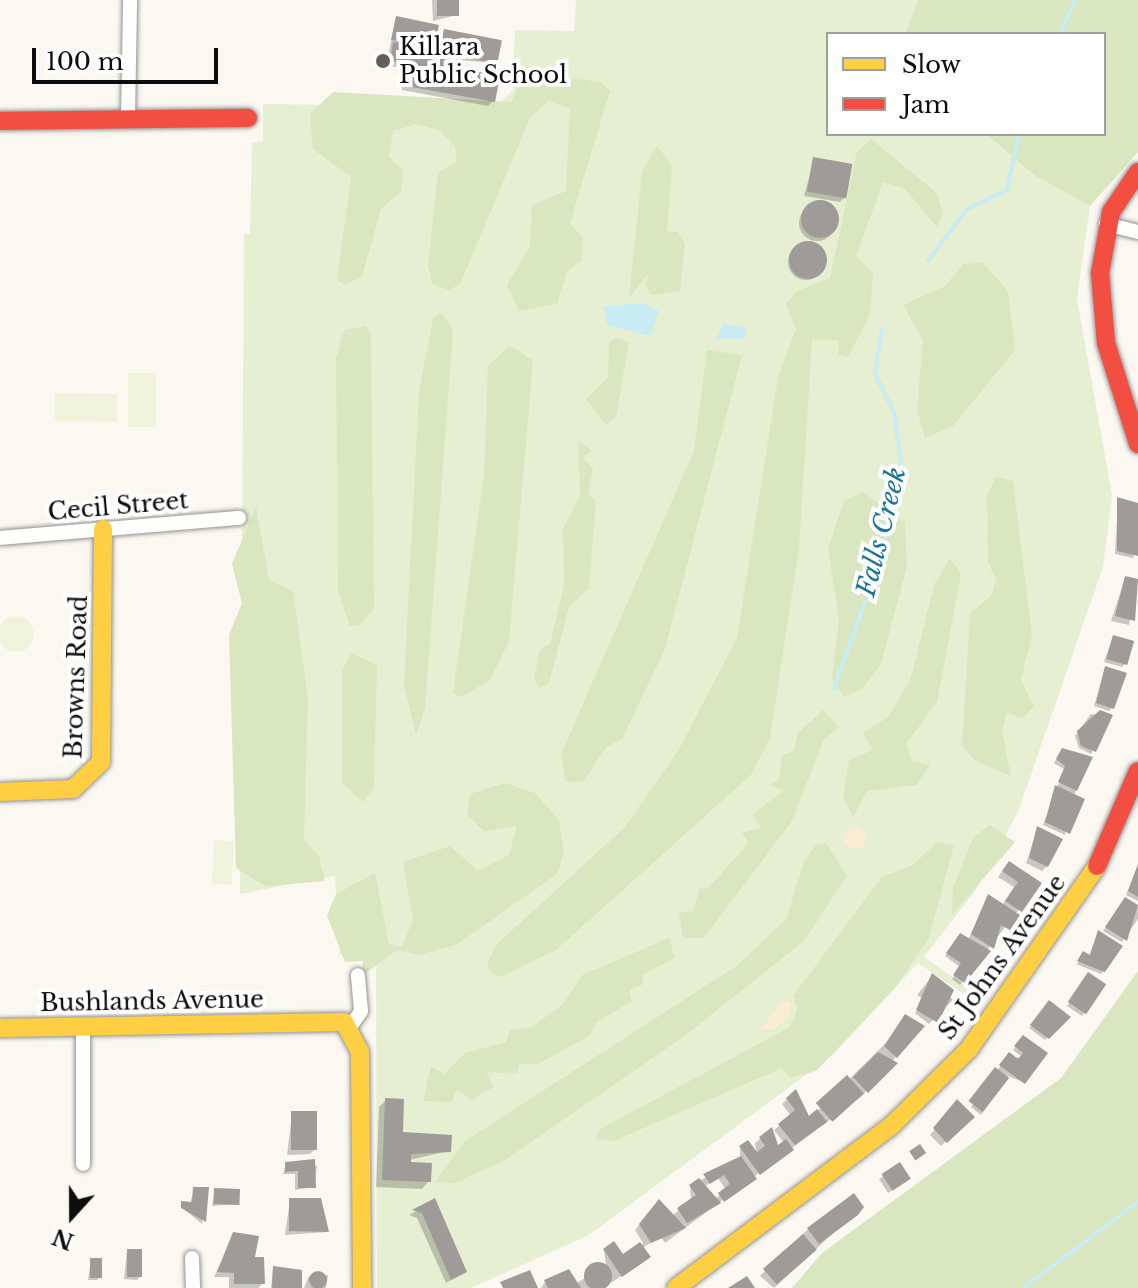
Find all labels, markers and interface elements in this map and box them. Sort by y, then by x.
scale bar [36,32,222,82]
legend [826,32,1106,136]
place label: Killara Public School [399,33,567,89]
text: 100 m [46,47,124,76]
text: Slow [902,50,961,79]
marker: Killara Public School [374,52,392,70]
text: Jam [902,90,950,119]
water label: Falls Creek [851,464,913,600]
street label: Cecil Street [47,486,189,526]
street label: Browns Road [59,595,93,759]
street label: St Johns Avenue [932,868,1072,1046]
street label: Bushlands Avenue [39,985,265,1017]
north arrow [32,1176,112,1256]
text: N [49,1223,78,1255]

